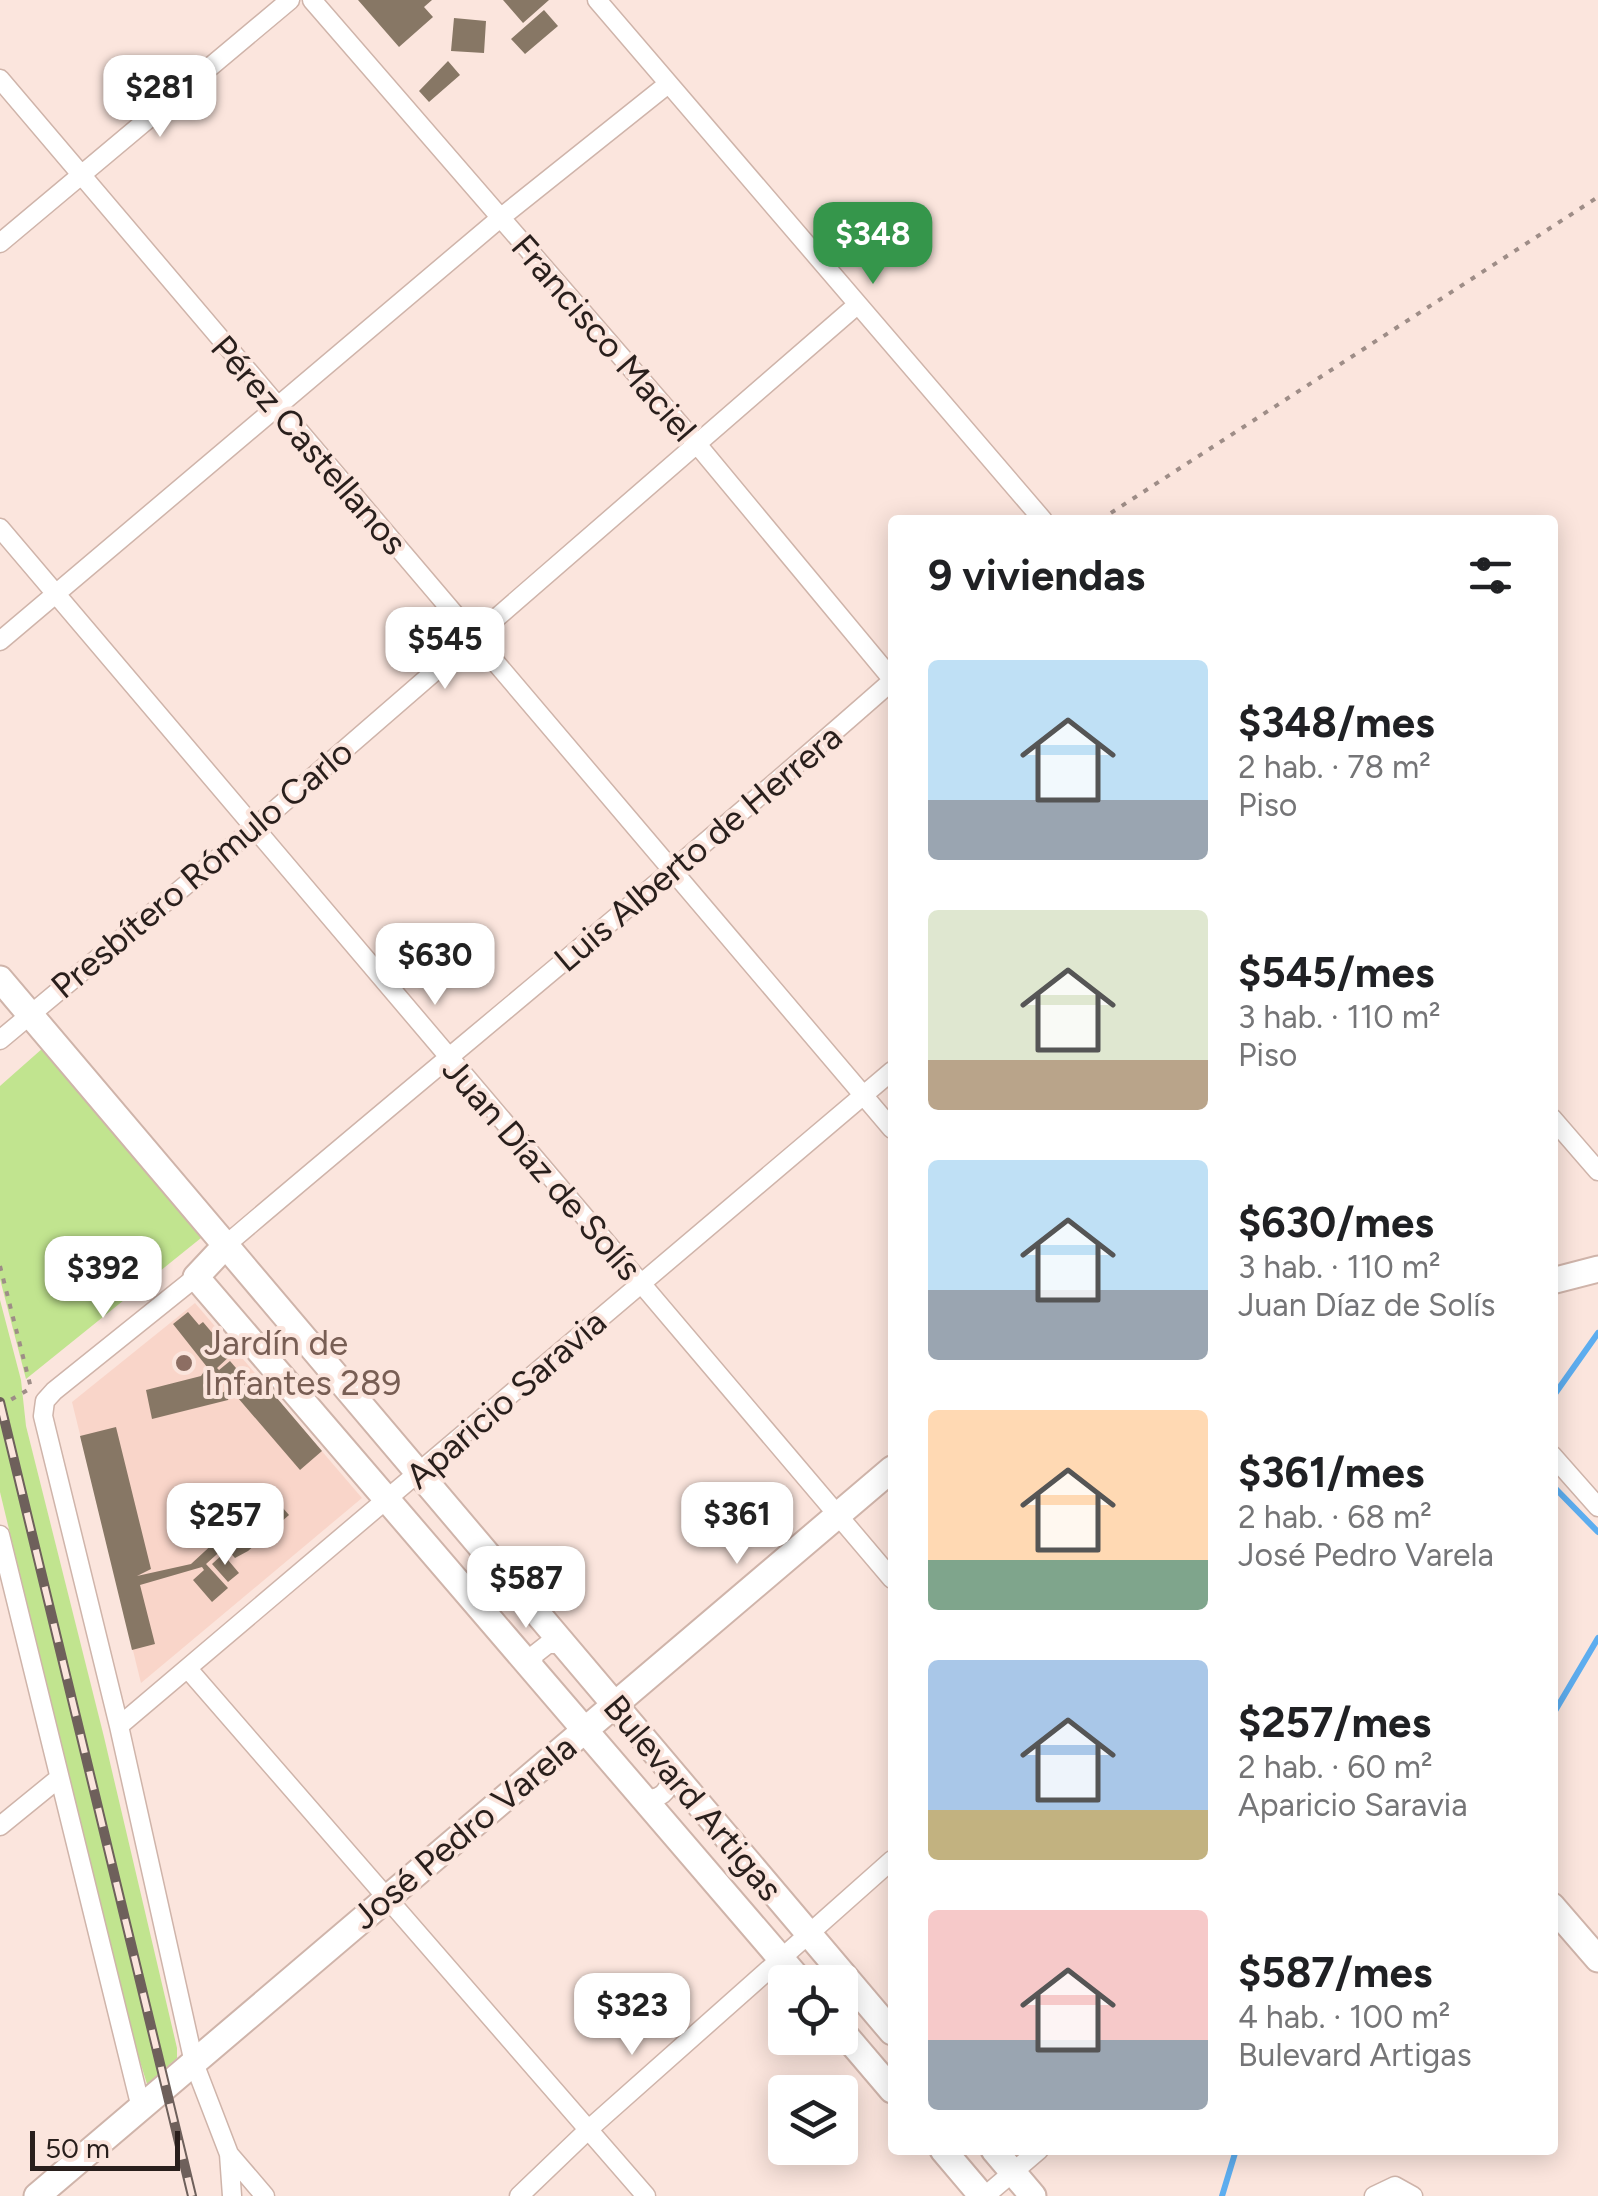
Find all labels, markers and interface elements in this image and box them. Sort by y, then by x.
pin: $281 [101,55,219,140]
text: $281 [125,68,195,106]
pin: $348 [814,202,932,287]
text: $348 [835,215,911,253]
street label: Francisco Maciel [503,226,705,450]
street label: Pérez Castellanos [202,327,416,563]
icon: filters [1463,548,1518,603]
text: 9 viviendas [928,550,1145,601]
pin: $545 [386,607,504,692]
text: $545 [407,620,483,658]
text: $348/mes [1238,697,1435,748]
icon: home [1008,700,1128,820]
street label: Luis Alberto de Herrera [546,716,850,980]
street label: Presbítero Rómulo Carlo [43,731,361,1007]
text: 2 hab. · 78 m² [1238,748,1431,786]
text: Piso [1238,786,1297,824]
pin: $630 [376,923,494,1008]
text: $630 [398,936,472,974]
text: $545/mes [1238,947,1434,998]
icon: home [1008,950,1128,1070]
text: 3 hab. · 110 m² [1238,998,1440,1036]
text: Piso [1238,1036,1297,1074]
street label: Juan Díaz de Solís [434,1049,650,1289]
text: $630/mes [1238,1197,1434,1248]
icon: home [1008,1200,1128,1320]
pin: $392 [44,1236,162,1321]
text: 3 hab. · 110 m² [1238,1248,1440,1286]
text: $392 [67,1249,139,1287]
text: Juan Díaz de Solís [1238,1286,1496,1324]
street label: Aparicio Saravia [397,1301,615,1497]
place label: Jardín de Infantes 289 [204,1322,401,1404]
marker: Jardín de Infantes 289 [173,1352,195,1374]
text: $361/mes [1238,1447,1424,1498]
icon: home [1008,1450,1128,1570]
pin: $361 [678,1482,796,1567]
pin: $257 [166,1483,284,1568]
text: $361 [703,1495,771,1533]
text: $257 [189,1496,261,1534]
text: 2 hab. · 68 m² [1238,1498,1432,1536]
text: José Pedro Varela [1238,1536,1494,1574]
pin: $587 [467,1546,585,1631]
text: $587 [489,1559,563,1597]
street label: Bulevard Artigas [595,1687,791,1909]
text: $257/mes [1238,1697,1431,1748]
icon: home [1008,1700,1128,1820]
street label: José Pedro Varela [343,1726,585,1938]
text: 2 hab. · 60 m² [1238,1748,1433,1786]
text: Aparicio Saravia [1238,1786,1468,1824]
text: $587/mes [1238,1947,1432,1998]
icon: home [1008,1950,1128,2070]
map controls [768,1965,858,2165]
button: locate [768,1965,858,2055]
pin: $323 [573,1973,691,2058]
text: $323 [596,1986,668,2024]
text: 4 hab. · 100 m² [1238,1998,1450,2036]
text: Bulevard Artigas [1238,2036,1472,2074]
button: layers [768,2075,858,2165]
scale bar [30,2126,180,2170]
text: 50 m [45,2131,110,2165]

